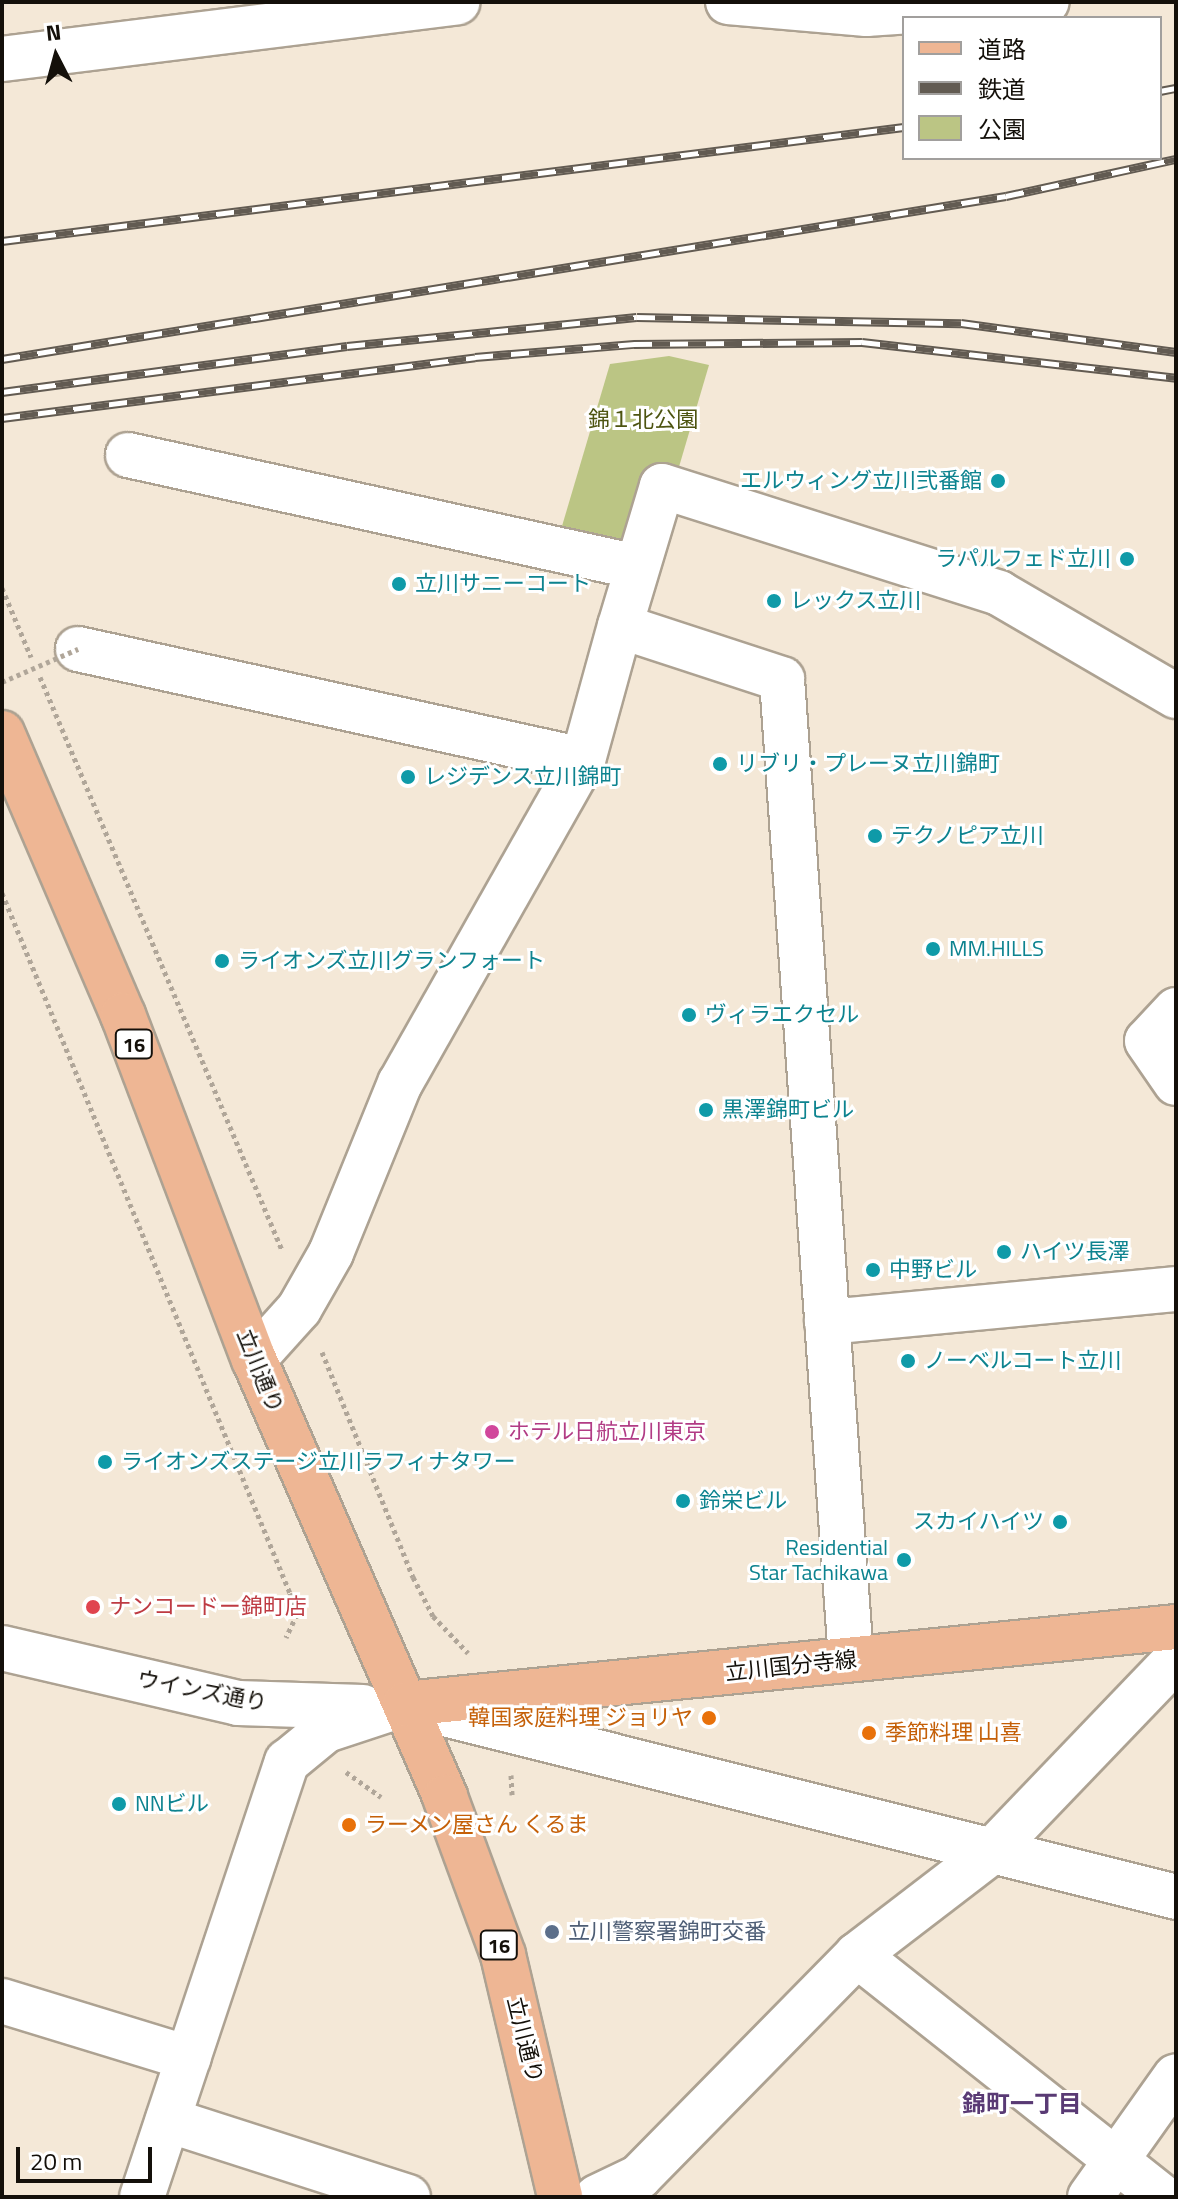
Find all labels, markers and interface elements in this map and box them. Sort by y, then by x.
text: N [44,14,63,50]
north arrow [16,16,96,96]
legend [902,16,1162,160]
text: 道路 [978,31,1026,67]
text: 鉄道 [978,71,1026,107]
text: 公園 [978,111,1026,147]
park label: 錦１北公園 [588,407,698,433]
place label: エルウィング立川弐番館 [740,468,982,494]
marker: エルウィング立川弐番館 [989,472,1007,490]
place label: ラパルフェド立川 [935,546,1111,572]
marker: ラパルフェド立川 [1118,550,1136,568]
place label: 立川サニーコート [415,571,591,597]
marker: 立川サニーコート [390,575,408,593]
place label: レックス立川 [790,588,922,614]
marker: レックス立川 [765,592,783,610]
place label: リブリ・プレーヌ立川錦町 [736,751,1000,777]
marker: リブリ・プレーヌ立川錦町 [711,755,729,773]
place label: レジデンス立川錦町 [424,764,622,790]
marker: レジデンス立川錦町 [399,768,417,786]
place label: テクノピア立川 [891,823,1045,849]
marker: テクノピア立川 [866,827,884,845]
place label: MM.HILLS [949,936,1044,962]
marker: MM.HILLS [924,940,942,958]
place label: ライオンズ立川グランフォート [238,948,546,974]
marker: ライオンズ立川グランフォート [213,952,231,970]
place label: ヴィラエクセル [705,1002,859,1028]
marker: ヴィラエクセル [680,1006,698,1024]
road number: 16 [114,1028,154,1060]
place label: 黒澤錦町ビル [722,1097,854,1123]
marker: 黒澤錦町ビル [697,1101,715,1119]
place label: ハイツ長澤 [1020,1239,1130,1265]
marker: ハイツ長澤 [995,1243,1013,1261]
place label: 中野ビル [889,1257,977,1283]
marker: 中野ビル [864,1261,882,1279]
street label: 立川通り [231,1325,289,1417]
place label: ノーベルコート立川 [924,1348,1122,1374]
marker: ノーベルコート立川 [899,1352,917,1370]
place label: ホテル日航立川東京 [508,1419,706,1445]
marker: ホテル日航立川東京 [483,1423,501,1441]
place label: ライオンズステージ立川ラフィナタワー [121,1449,517,1475]
marker: ライオンズステージ立川ラフィナタワー [96,1453,114,1471]
place label: 鈴栄ビル [699,1488,787,1514]
marker: 鈴栄ビル [674,1492,692,1510]
place label: スカイハイツ [912,1509,1044,1535]
marker: スカイハイツ [1051,1513,1069,1531]
place label: Residential Star Tachikawa [749,1534,888,1586]
marker: Residential Star Tachikawa [895,1551,913,1569]
place label: ナンコードー錦町店 [109,1594,307,1620]
marker: ナンコードー錦町店 [84,1598,102,1616]
street label: 立川国分寺線 [724,1646,858,1686]
street label: ウインズ通り [135,1665,269,1717]
place label: 韓国家庭料理 ジョリヤ [468,1705,693,1731]
marker: 韓国家庭料理 ジョリヤ [700,1709,718,1727]
place label: 季節料理 山喜 [885,1720,1022,1746]
marker: 季節料理 山喜 [860,1724,878,1742]
place label: NNビル [135,1791,209,1817]
marker: NNビル [110,1795,128,1813]
place label: ラーメン屋さん くるま [365,1812,590,1838]
marker: ラーメン屋さん くるま [340,1816,358,1834]
place label: 立川警察署錦町交番 [568,1919,766,1945]
marker: 立川警察署錦町交番 [543,1923,561,1941]
road number: 16 [479,1929,519,1961]
street label: 立川通り [502,1994,548,2086]
district label: 錦町一丁目 [962,2090,1082,2118]
scale bar [20,2131,156,2181]
text: 20 m [30,2143,82,2179]

